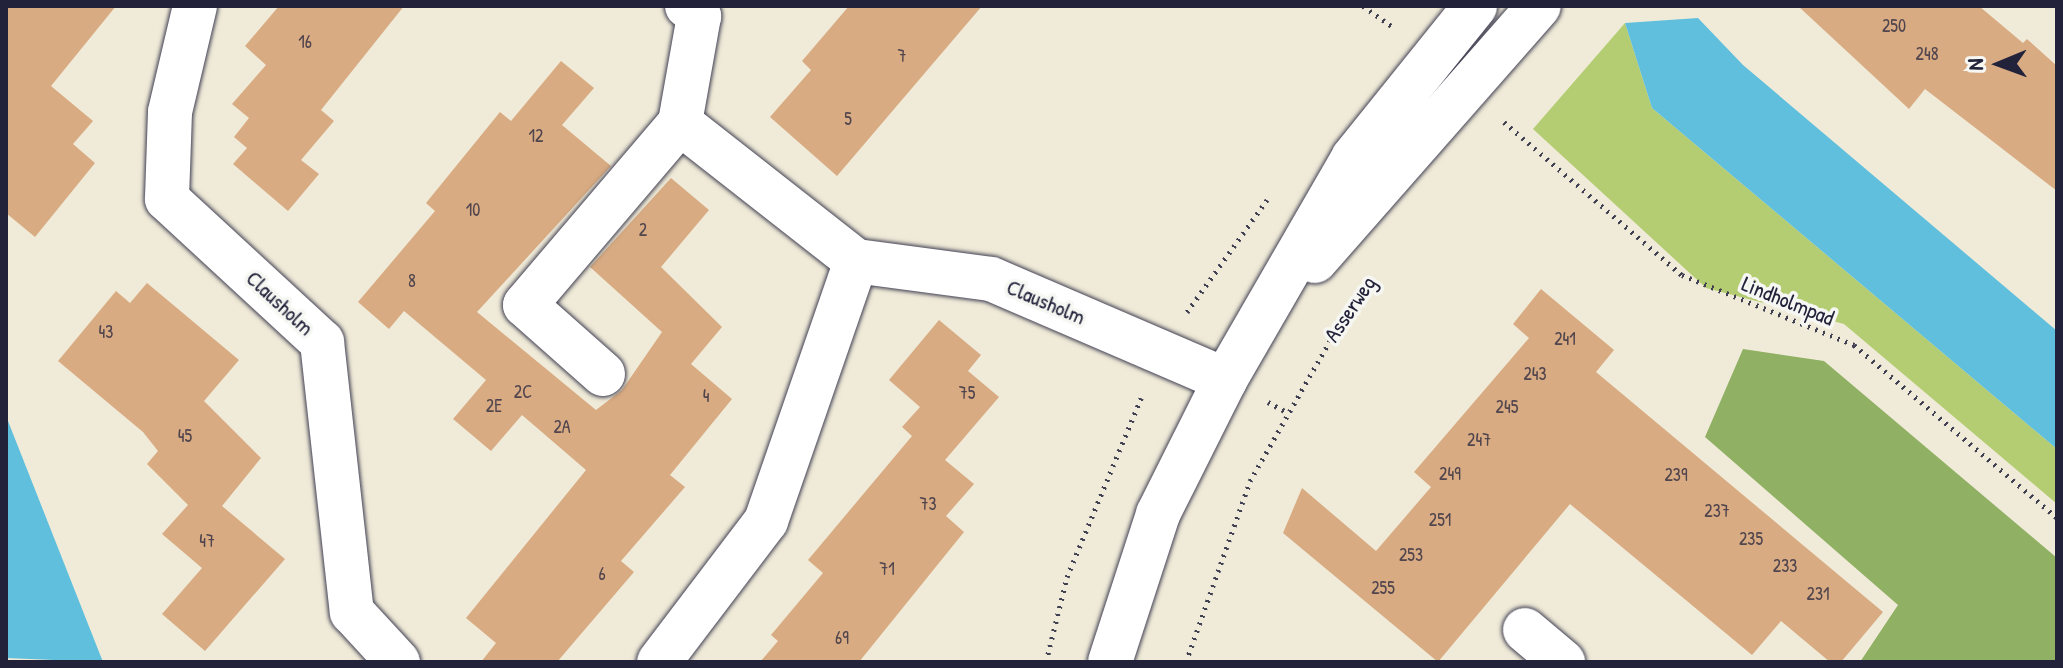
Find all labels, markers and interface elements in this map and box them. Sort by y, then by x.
house number: 250 [1882,15,1906,37]
north arrow [1959,24,2039,104]
house number: 16 [298,31,312,53]
house number: 248 [1916,43,1938,65]
house number: 7 [898,45,906,67]
text: N [1960,58,1990,71]
house number: 5 [844,108,852,130]
house number: 12 [529,125,543,147]
house number: 10 [466,199,480,221]
house number: 2 [639,219,647,241]
street label: Clausholm [241,265,319,341]
house number: 8 [408,270,416,292]
street label: Asserweg [1318,271,1382,347]
street label: Lindholmpad [1738,271,1838,331]
street label: Clausholm [1003,274,1089,330]
house number: 43 [99,321,113,343]
house number: 241 [1554,328,1576,350]
house number: 243 [1523,363,1547,385]
house number: 2C [514,381,532,403]
house number: 75 [959,382,975,404]
house number: 4 [703,385,709,407]
house number: 2E [486,395,502,417]
house number: 245 [1496,396,1518,418]
house number: 2A [553,416,571,438]
house number: 45 [178,425,192,447]
house number: 247 [1467,429,1491,451]
house number: 249 [1439,463,1461,485]
house number: 239 [1664,464,1688,486]
house number: 73 [920,493,936,515]
house number: 237 [1704,500,1730,522]
house number: 251 [1429,509,1451,531]
house number: 235 [1739,528,1763,550]
house number: 47 [199,530,215,552]
house number: 253 [1399,544,1423,566]
house number: 233 [1773,555,1797,577]
house number: 71 [879,558,895,580]
house number: 6 [598,563,606,585]
house number: 255 [1371,577,1395,599]
house number: 231 [1806,583,1830,605]
house number: 69 [835,627,849,649]

